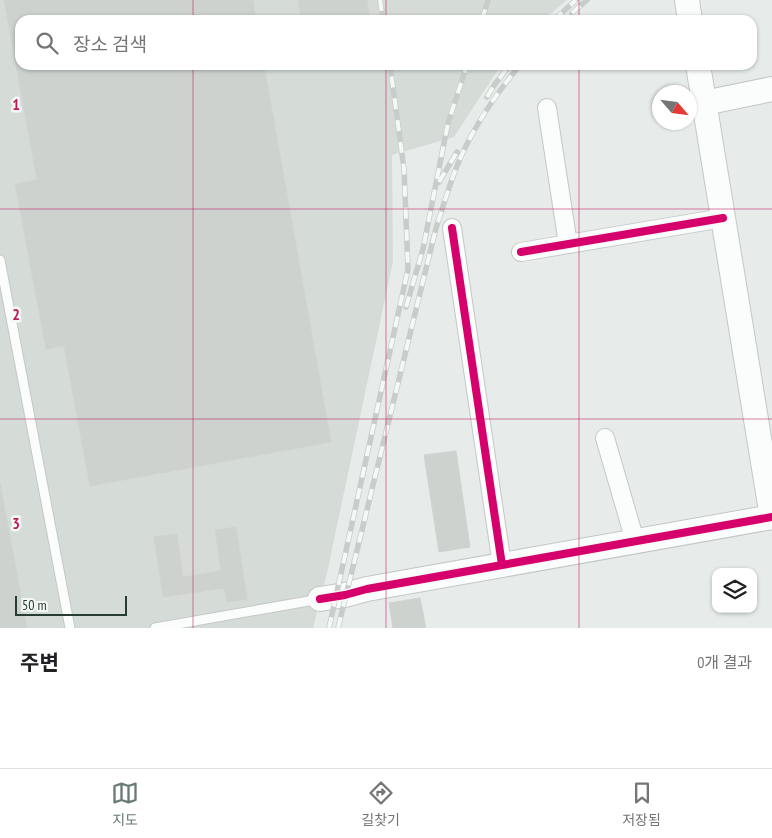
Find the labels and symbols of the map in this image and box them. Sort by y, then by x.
north arrow [652,85,697,130]
text: 1 [12,94,20,114]
text: 2 [12,304,20,324]
text: 3 [12,513,20,533]
scale bar [15,593,128,616]

